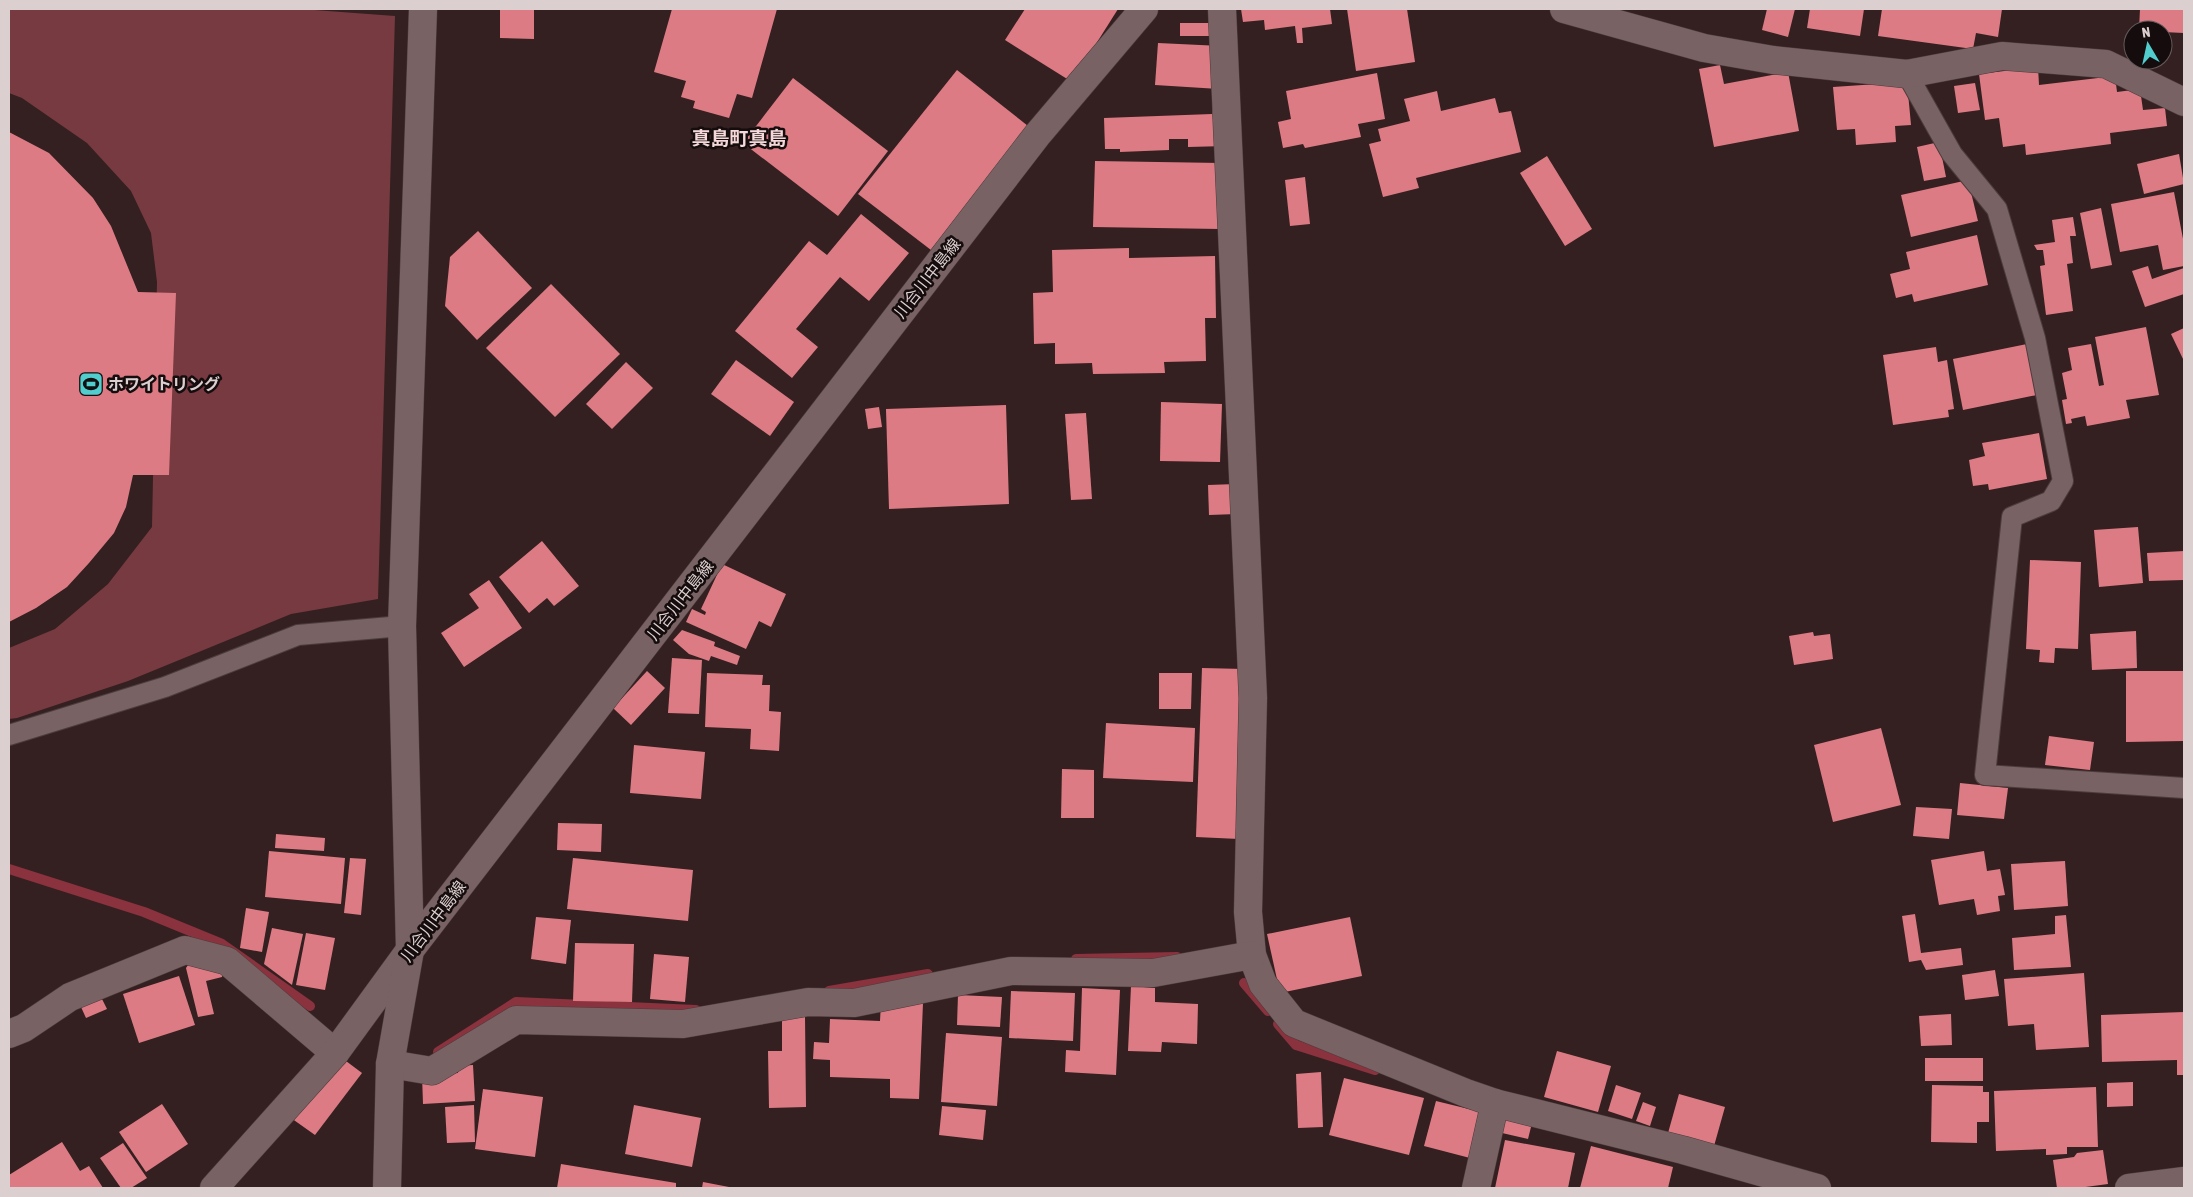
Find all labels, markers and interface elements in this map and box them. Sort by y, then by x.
north arrow [2123,20,2173,70]
text: N [2141,24,2151,41]
district label: 真島町真島 [691,127,787,149]
street label: 川合川中島線 [890,235,964,321]
sports icon: ホワイトリング [78,371,104,397]
place label: ホワイトリング [108,375,220,393]
street label: 川合川中島線 [643,557,717,643]
street label: 川合川中島線 [397,877,469,965]

